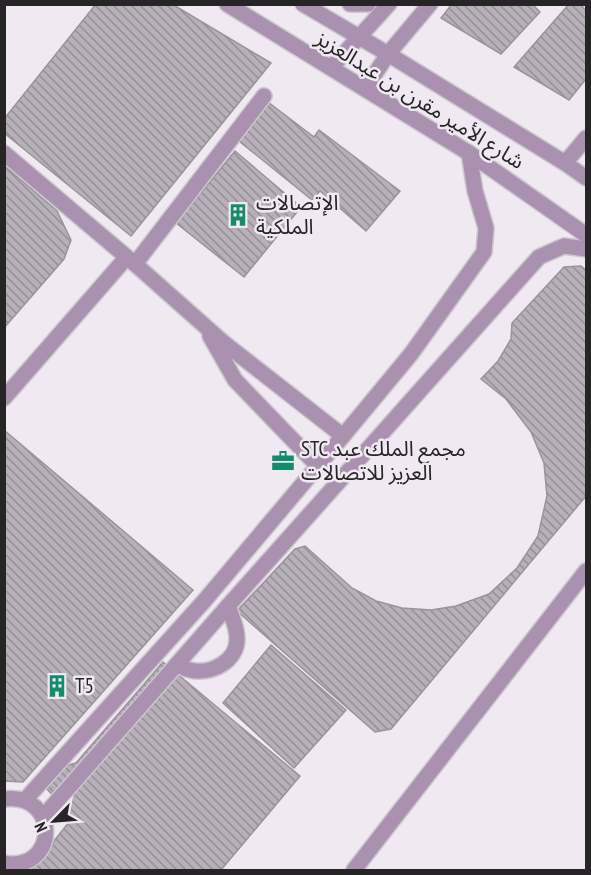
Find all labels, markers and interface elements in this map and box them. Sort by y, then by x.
street label: شارع الأمير مقرن بن عبدالعزيز [309,24,530,177]
place label: الإتصالات الملكية [256,189,339,240]
building icon: الإتصالات الملكية [225,202,251,228]
place label: STC مجمع الملك عبد العزيز للاتصالات [301,435,466,486]
office icon: STC مجمع الملك عبد العزيز للاتصالات [270,448,296,474]
place label: T5 [75,672,94,699]
building icon: T5 [44,673,70,699]
north arrow [24,791,84,851]
text: N [30,819,51,835]

